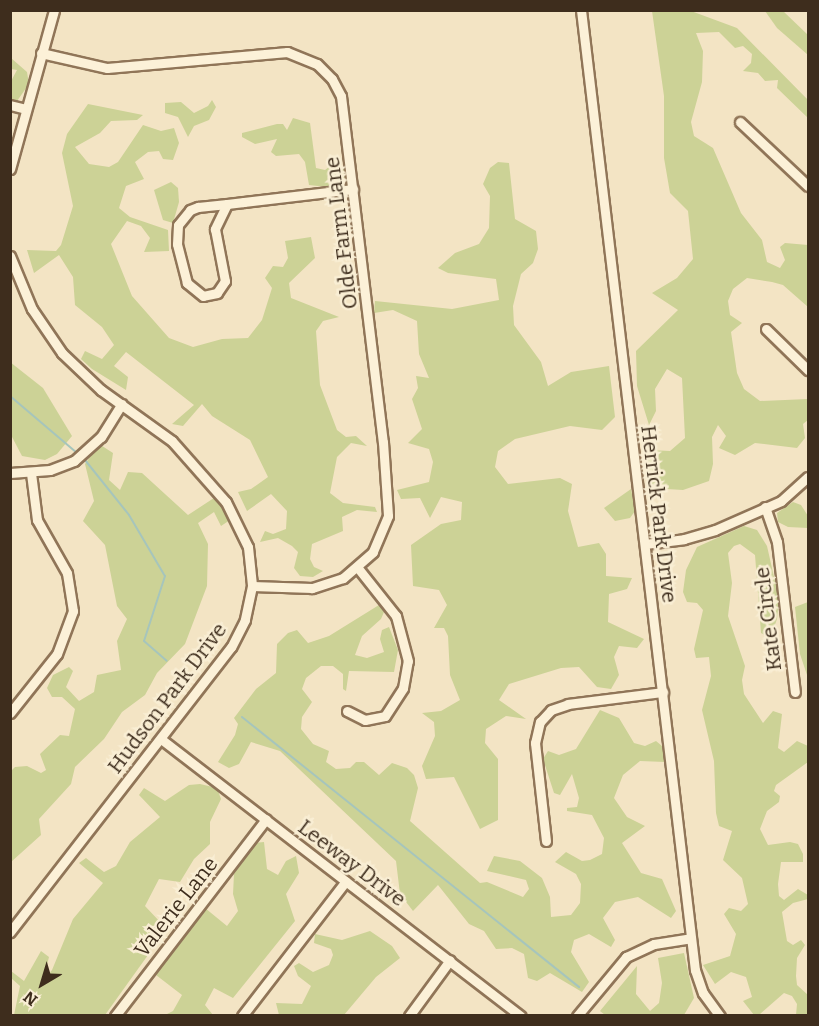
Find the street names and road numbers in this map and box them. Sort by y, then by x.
street label: Olde Farm Lane [319,155,363,311]
street label: Herrick Park Drive [636,424,682,604]
street label: Kate Circle [749,566,787,672]
street label: Hudson Park Drive [102,618,232,778]
street label: Leeway Drive [293,814,411,912]
street label: Valerie Lane [129,852,223,962]

